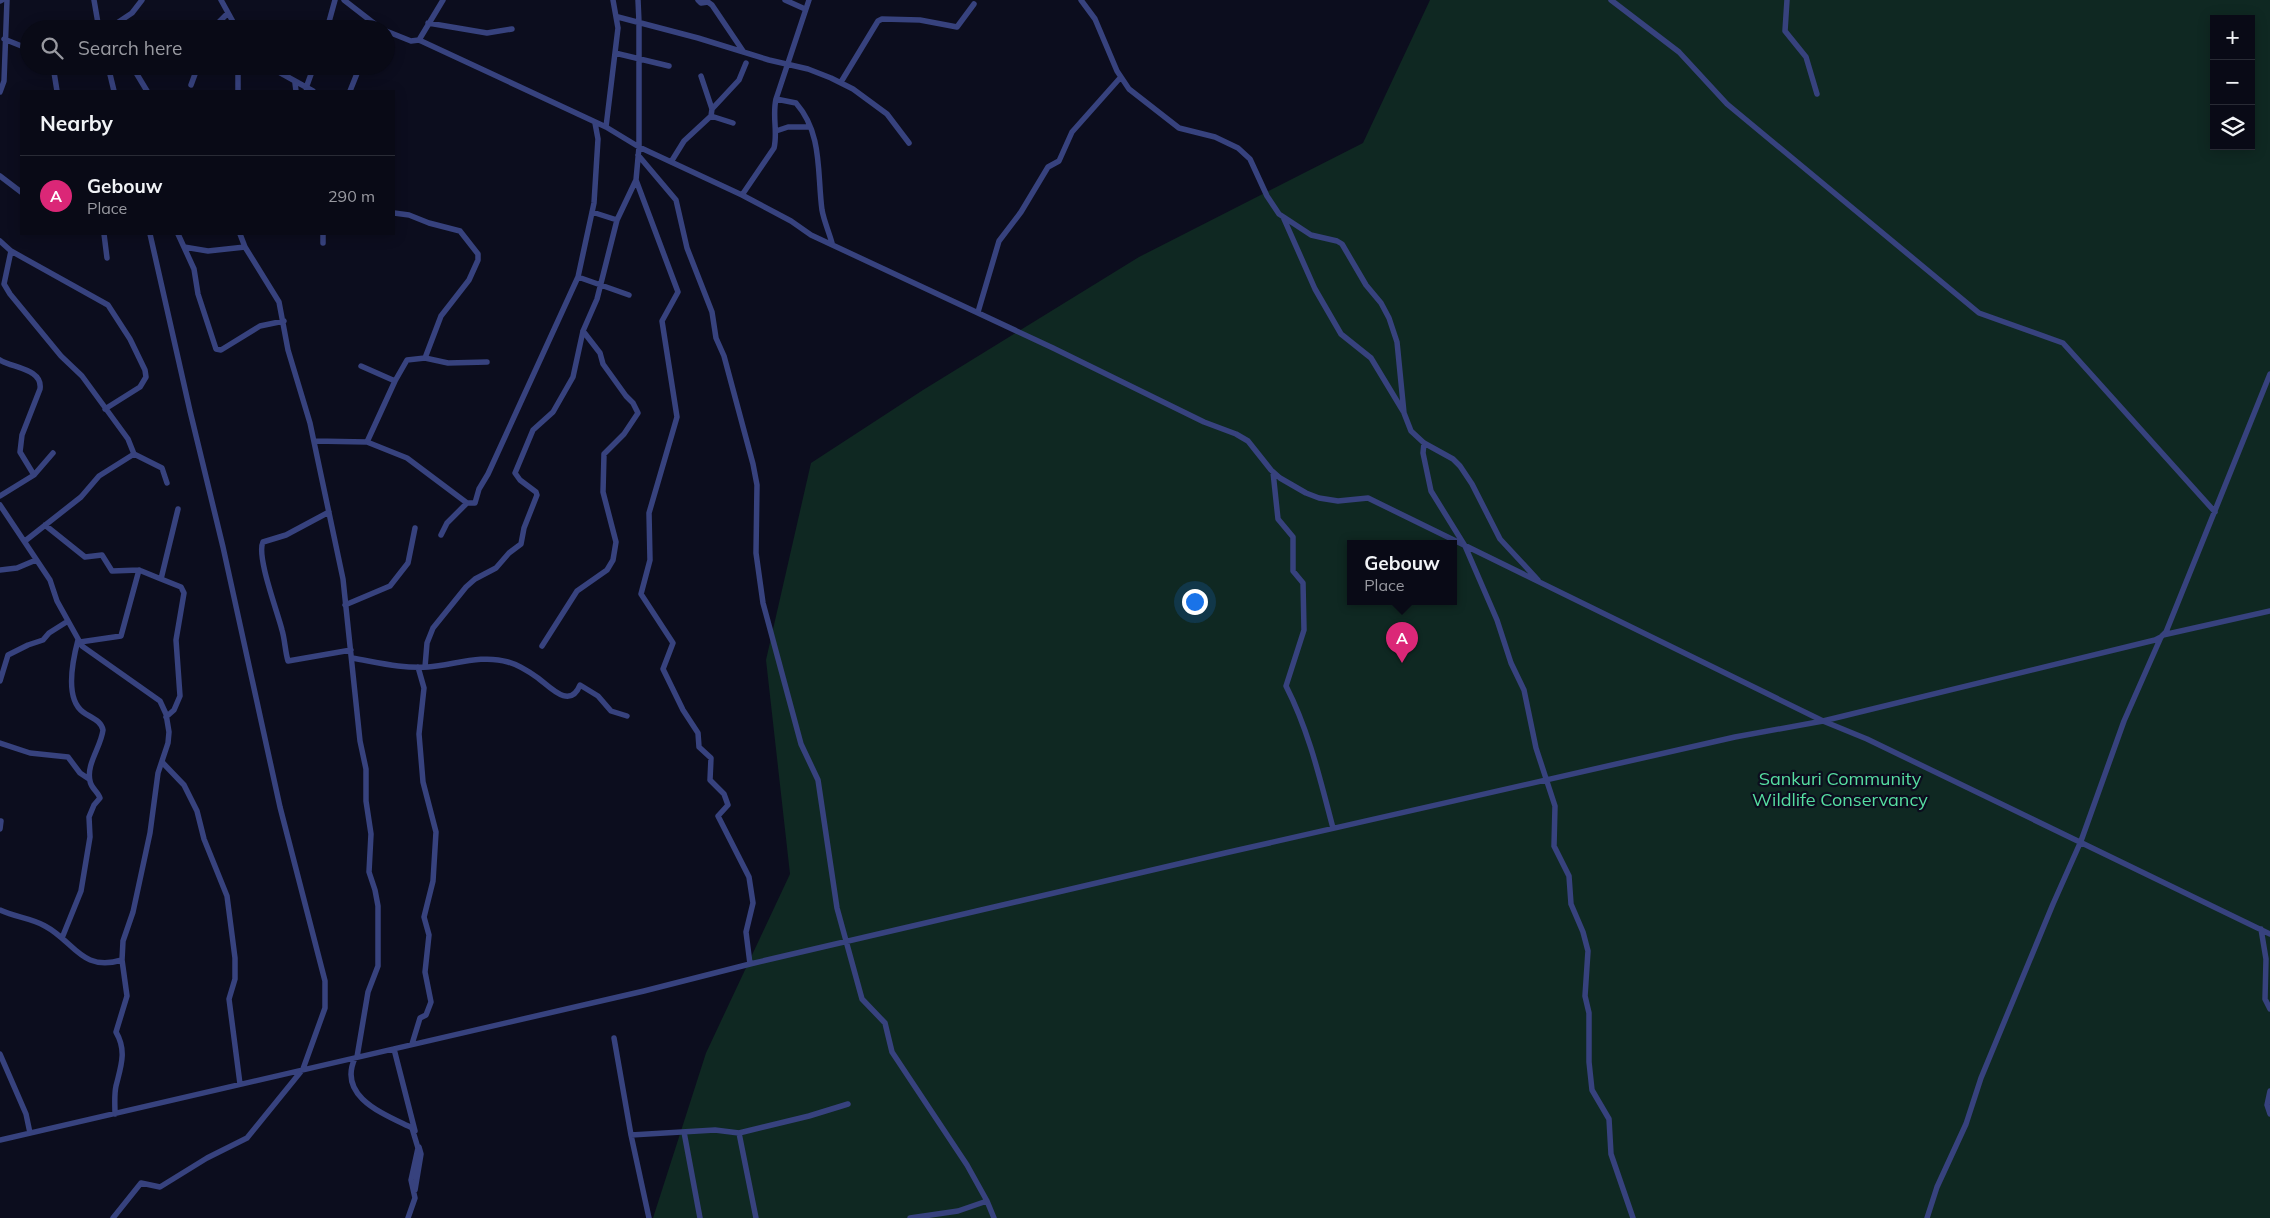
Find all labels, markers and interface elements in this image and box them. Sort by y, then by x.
map controls [2210,15,2255,150]
button: + [2210,15,2255,60]
search box [20,20,395,75]
icon: search [38,34,66,62]
text: Search here [78,36,182,60]
button: − [2210,60,2255,105]
button: layers [2210,105,2255,150]
text: Nearby [40,110,113,136]
text: Gebouw [87,174,163,198]
text: A [50,186,62,206]
text: 290 m [328,186,375,206]
text: Place [87,198,127,218]
popup [1347,540,1457,605]
text: Gebouw [1364,551,1440,575]
text: Place [1364,575,1404,595]
your location [1182,589,1208,615]
pin: A [1386,622,1418,663]
park label: Sankuri Community Wildlife Conservancy [1752,767,1928,811]

